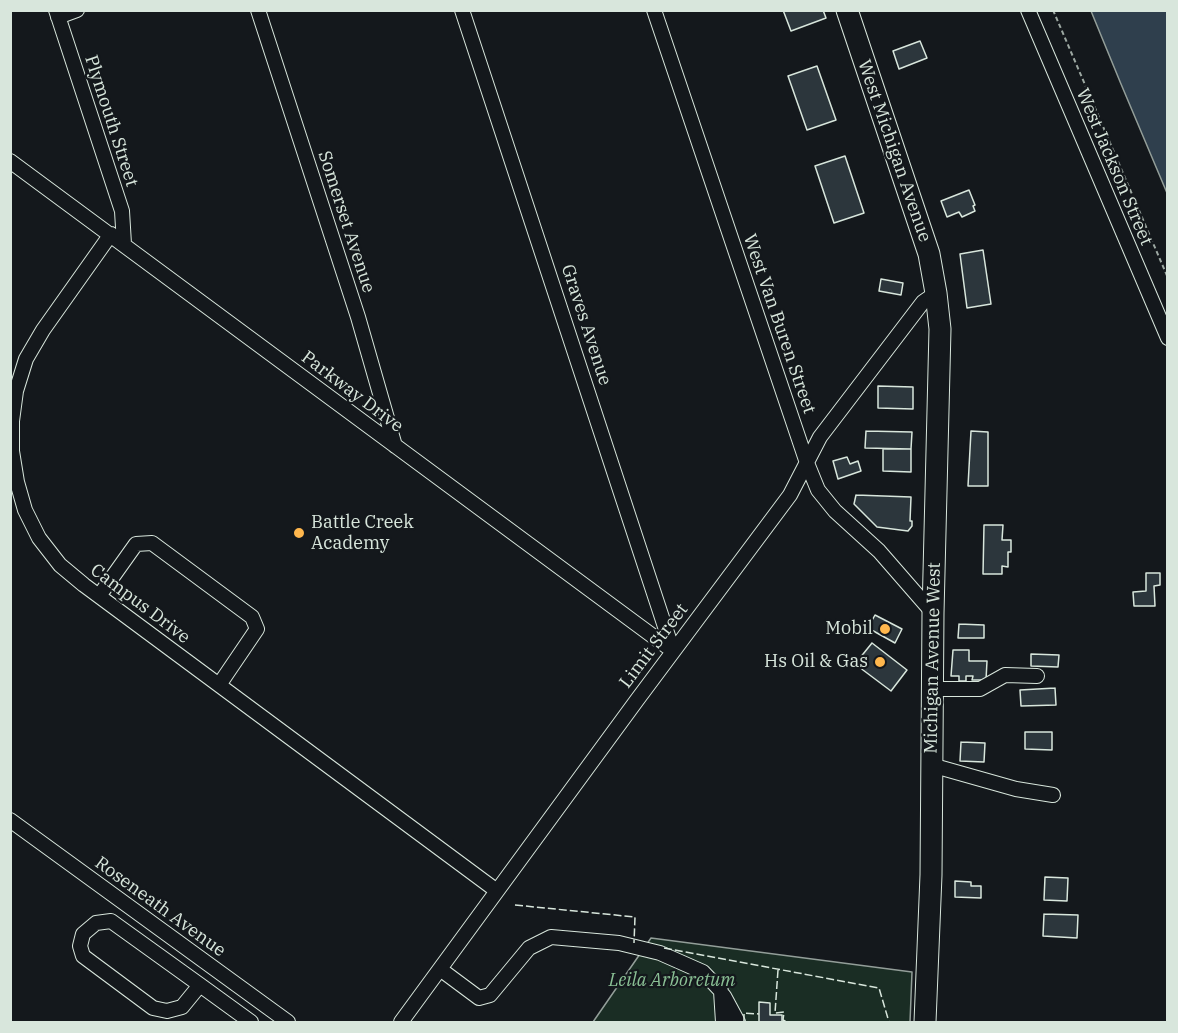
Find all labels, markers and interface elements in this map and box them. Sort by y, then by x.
street label: Plymouth Street [80,52,142,190]
street label: West Michigan Avenue [853,57,935,245]
street label: West Jackson Street [1071,85,1157,249]
street label: Somerset Avenue [313,148,379,296]
street label: West Van Buren Street [738,231,820,417]
street label: Graves Avenue [556,262,616,388]
street label: Parkway Drive [297,347,407,437]
place label: Battle Creek Academy [311,512,414,554]
marker: Battle Creek Academy [292,526,306,540]
street label: Campus Drive [86,560,194,648]
street label: Michigan Avenue West [921,562,945,754]
street label: Limit Street [615,599,693,693]
place label: Mobil [825,618,873,640]
marker: Mobil [878,622,892,636]
place label: Hs Oil & Gas [764,651,868,673]
marker: Hs Oil & Gas [873,655,887,669]
street label: Roseneath Avenue [90,852,230,962]
park label: Leila Arboretum [609,970,735,992]

